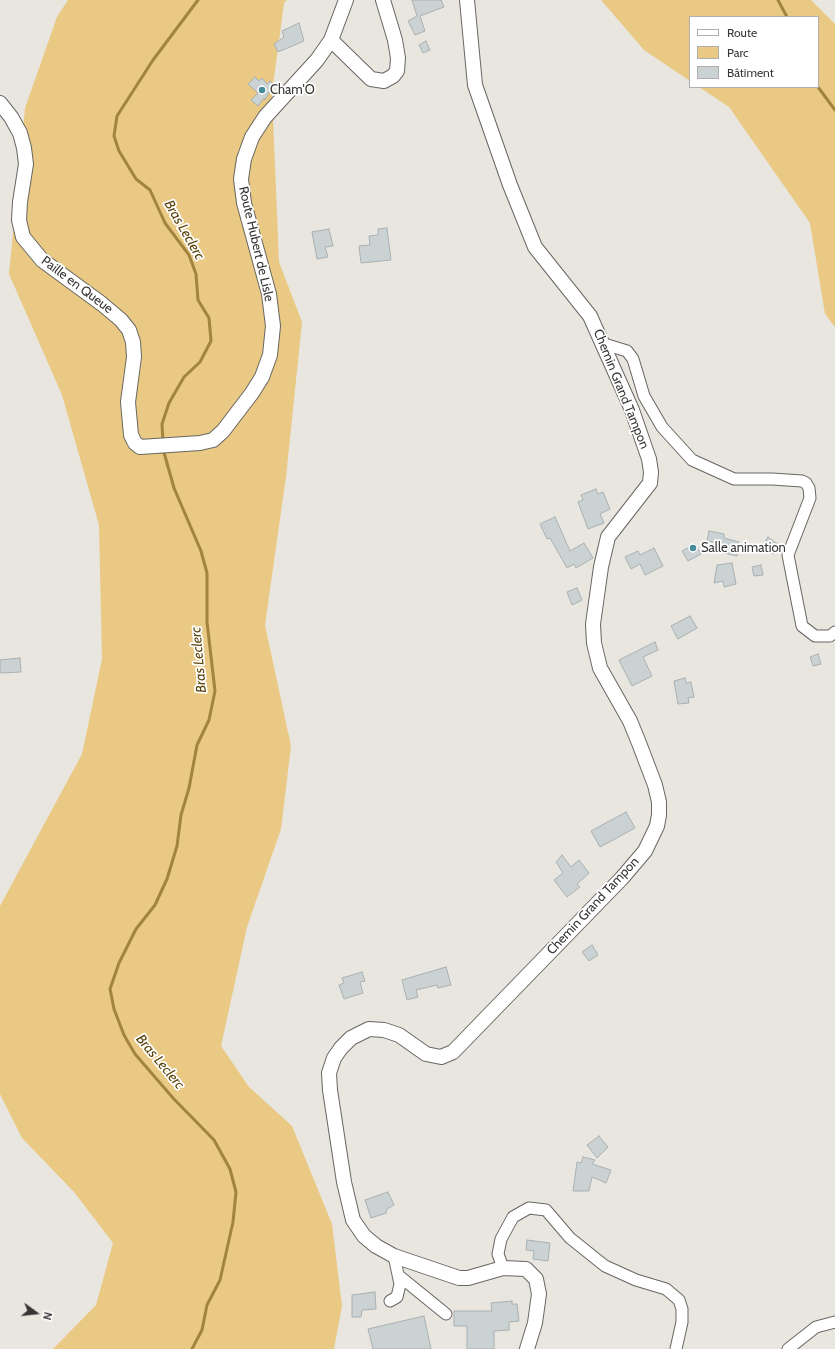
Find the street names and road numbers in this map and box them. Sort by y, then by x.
street label: Route Hubert de Lisle [235,185,277,303]
street label: Paille en Queue [38,253,116,317]
street label: Chemin Grand Tampon [590,327,652,451]
street label: Chemin Grand Tampon [544,854,642,958]

